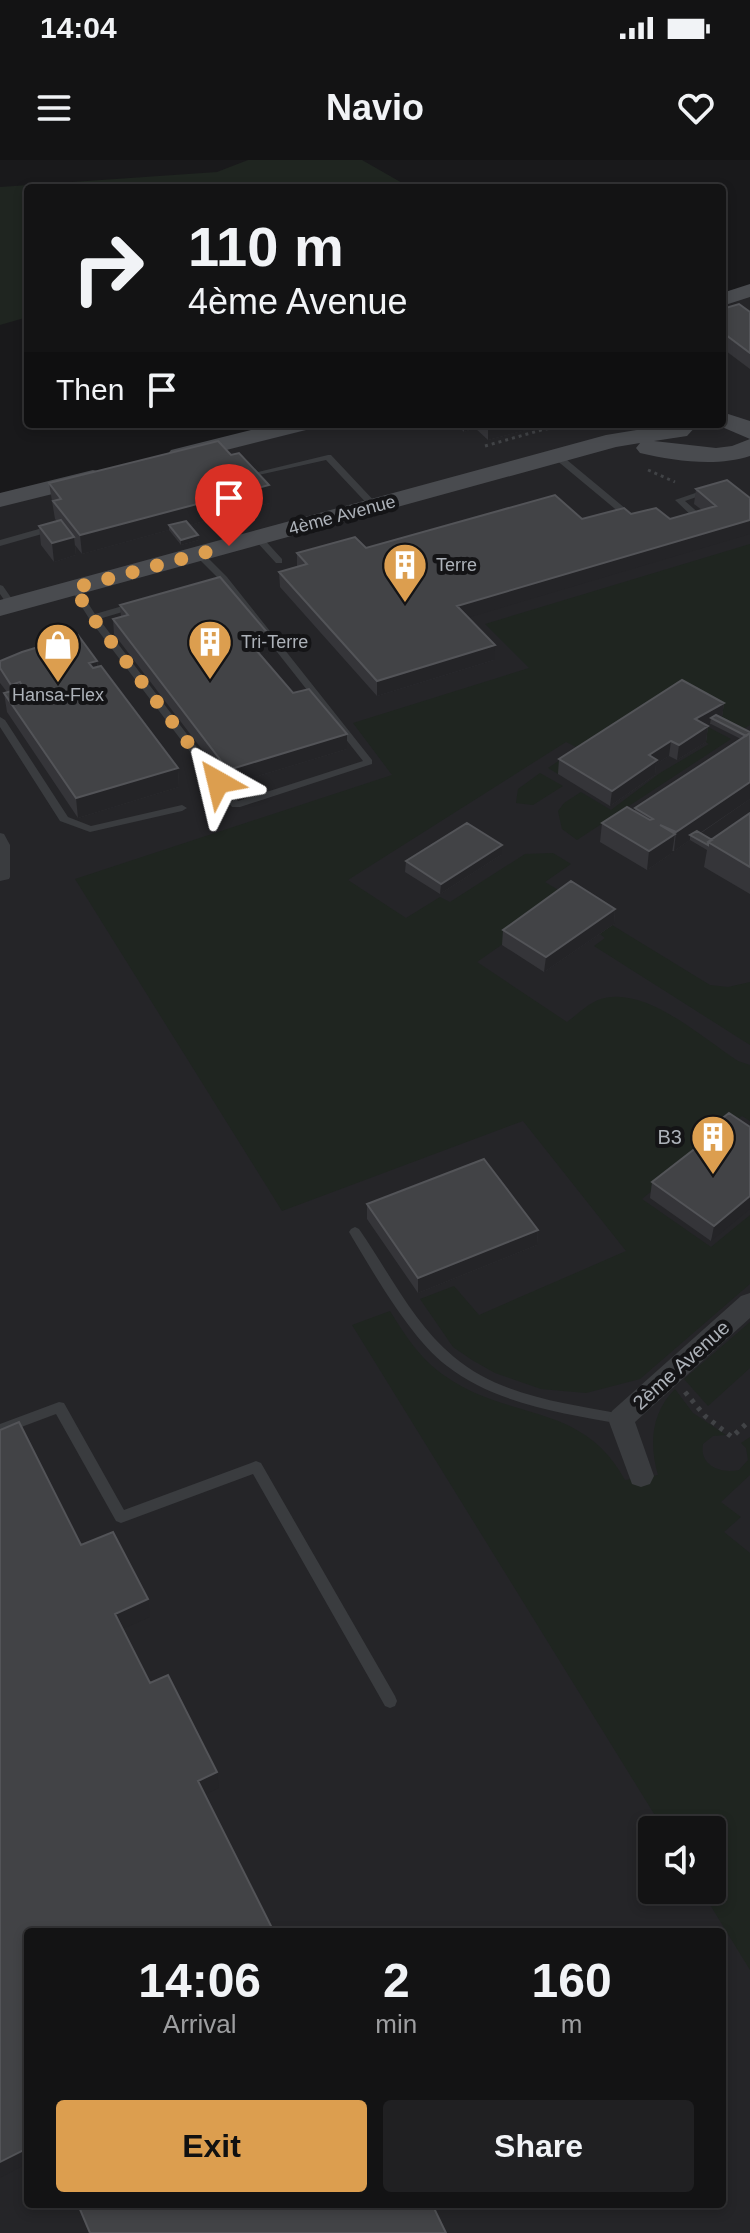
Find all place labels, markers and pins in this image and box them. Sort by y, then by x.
pin [195,464,263,546]
building icon: Terre [381,541,429,604]
place label: Terre [436,555,477,575]
building icon: Tri-Terre [186,618,234,681]
shop icon: Hansa-Flex [34,621,82,684]
place label: Tri-Terre [241,632,308,652]
place label: Hansa-Flex [12,685,104,705]
building icon: B3 [689,1113,737,1176]
place label: B3 [658,1126,682,1148]

